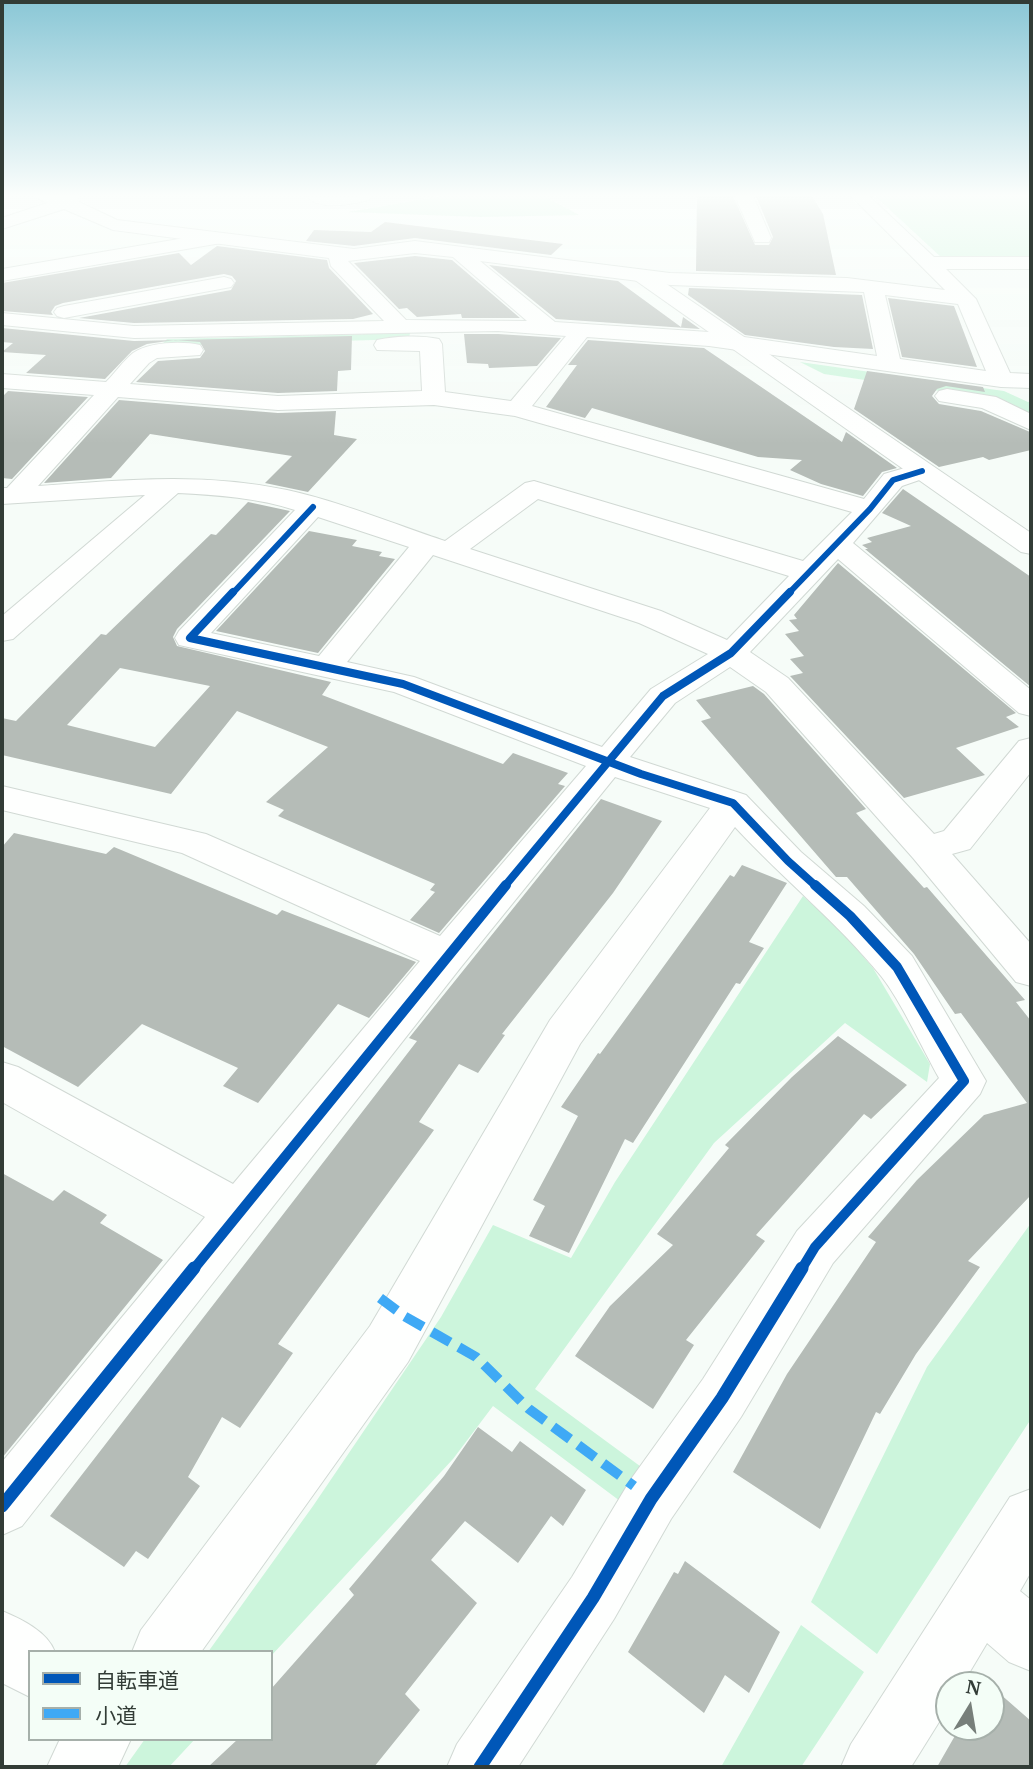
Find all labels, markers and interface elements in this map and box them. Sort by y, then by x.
legend [28,1650,273,1741]
text: 自転車道 [95,1666,179,1694]
north arrow [935,1671,1005,1741]
text: N [964,1673,983,1701]
text: 小道 [95,1701,137,1729]

